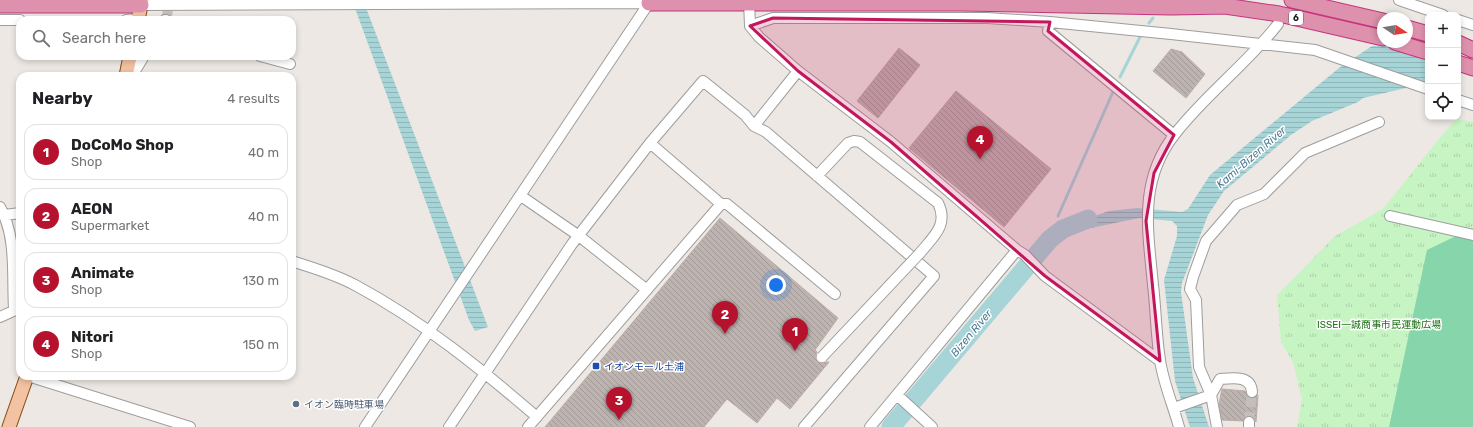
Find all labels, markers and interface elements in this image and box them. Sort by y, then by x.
road number: 6 [1289,11,1303,25]
north arrow [1377,12,1413,48]
map controls [1425,12,1461,120]
button: + [1425,12,1461,48]
search box [16,16,296,60]
icon: search [30,27,52,49]
text: Search here [62,29,146,47]
button: − [1425,48,1461,84]
button: locate [1425,84,1461,120]
text: Nearby [32,88,93,108]
text: 4 results [227,91,280,106]
water label: Kami-Bizen River [1214,123,1289,191]
pin: 4 [967,126,993,159]
text: DoCoMo Shop [71,136,174,154]
text: 1 [43,145,49,160]
text: 40 m [248,145,279,160]
text: Shop [71,154,102,169]
text: AEON [71,200,113,218]
text: 2 [42,209,50,224]
text: 40 m [248,209,279,224]
text: Supermarket [71,218,149,233]
text: Animate [71,264,134,282]
text: 3 [42,273,50,288]
text: 130 m [243,273,279,288]
your location [766,275,786,295]
text: Shop [71,282,102,297]
pin: 2 [712,301,738,334]
water label: Bizen River [948,307,995,359]
pin: 1 [782,318,808,351]
park label: ISSEI一誠商事市民運動広場 [1317,319,1441,331]
text: Nitori [71,328,113,346]
text: 4 [42,337,50,352]
text: 150 m [243,337,279,352]
text: Shop [71,346,102,361]
marker: イオンモール土浦 [591,361,601,371]
place label: イオンモール土浦 [604,361,684,373]
pin: 3 [606,387,632,420]
marker: イオン臨時駐車場 [291,399,301,409]
place label: イオン臨時駐車場 [304,399,384,411]

